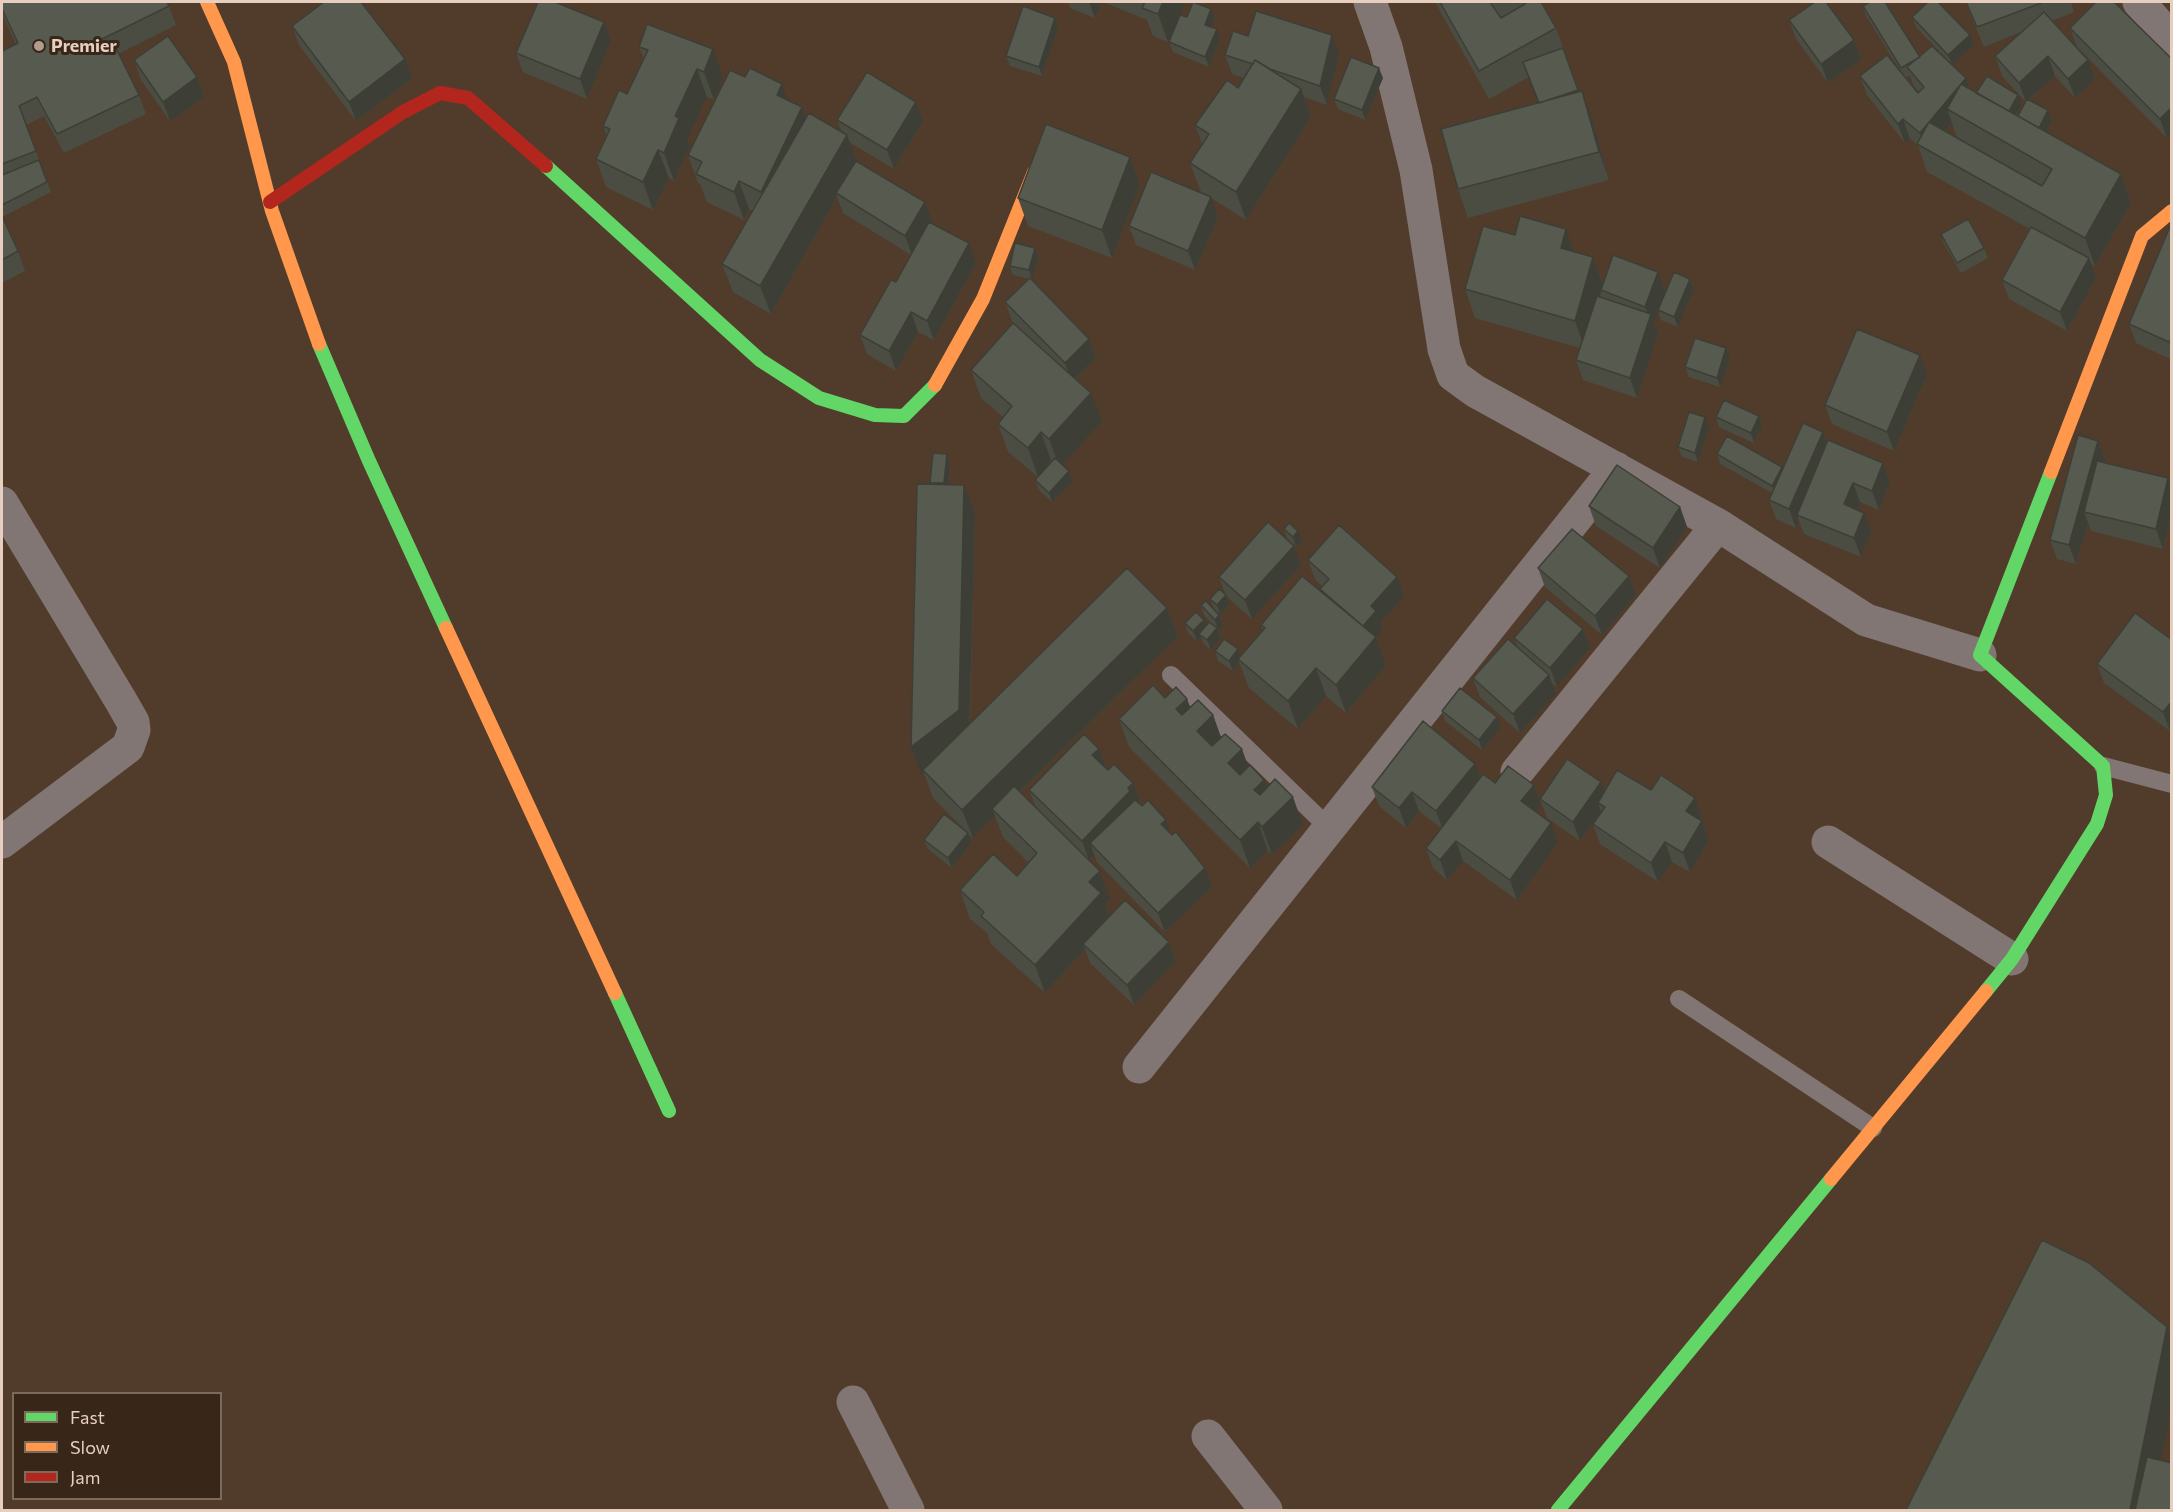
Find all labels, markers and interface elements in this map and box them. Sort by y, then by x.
place label: Premier [51,35,117,57]
marker: Premier [32,39,46,53]
legend [12,1392,222,1500]
text: Fast [70,1406,105,1428]
text: Slow [70,1436,110,1458]
text: Jam [70,1466,100,1488]

